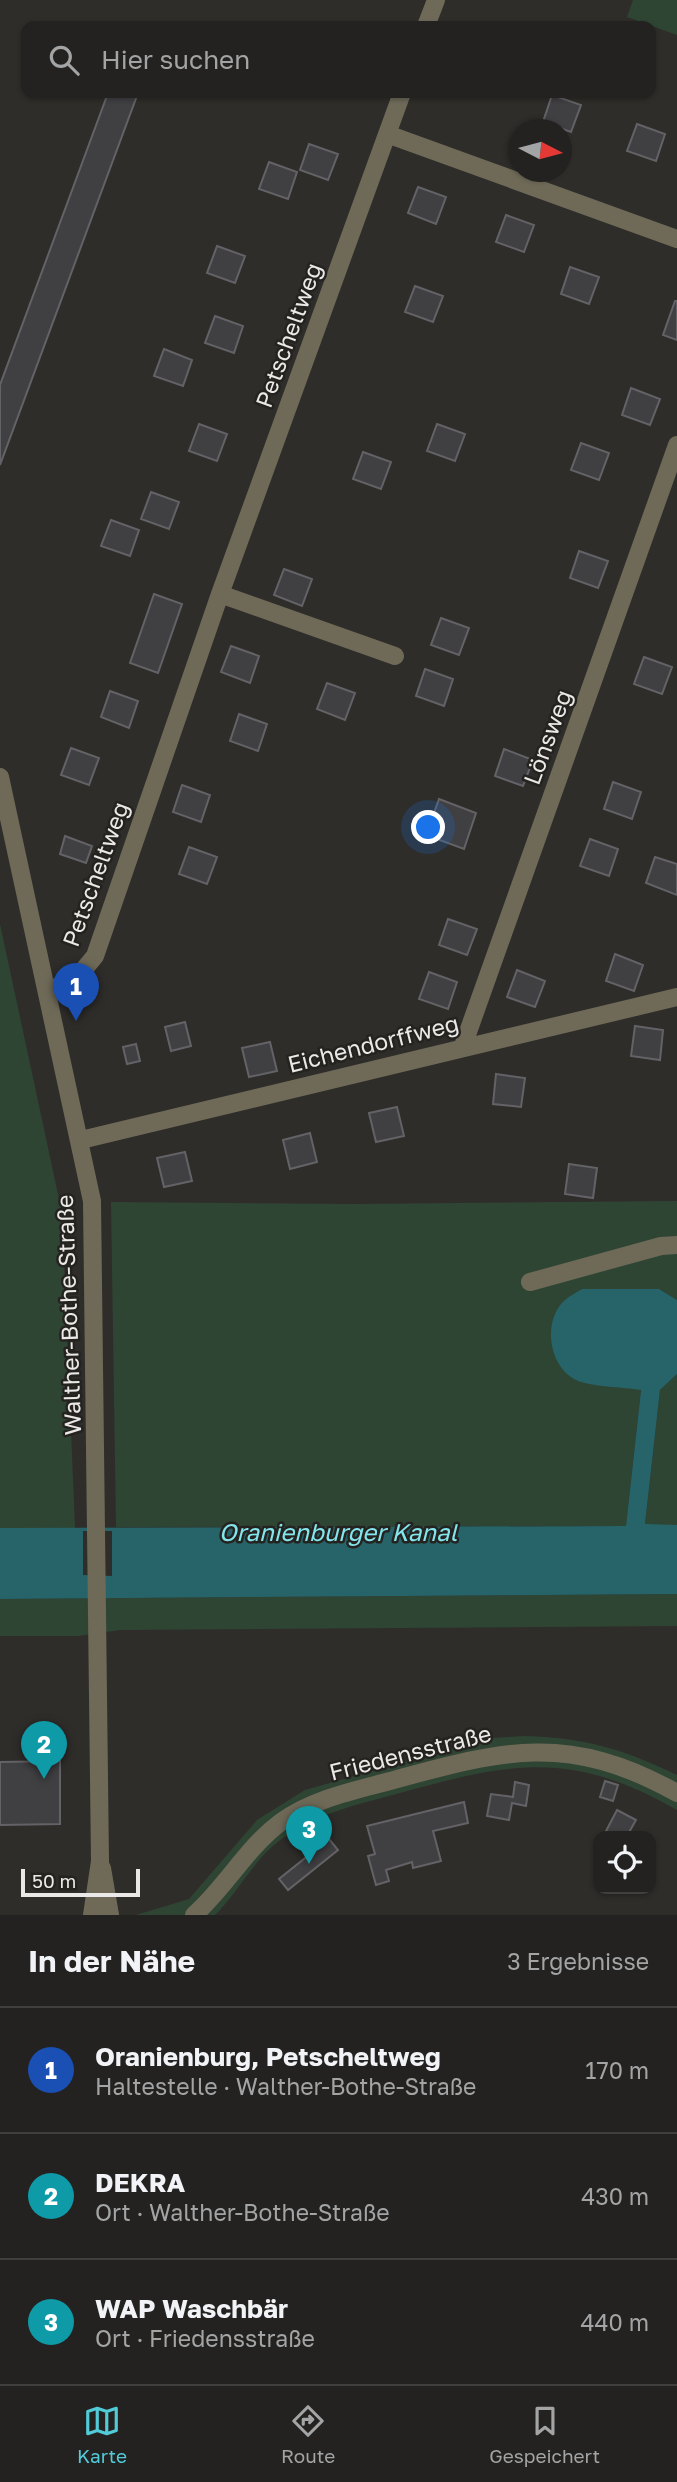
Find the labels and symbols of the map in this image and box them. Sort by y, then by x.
north arrow [509,119,572,182]
street label: Petscheltweg [249,259,327,411]
street label: Lönsweg [517,686,577,788]
street label: Petscheltweg [56,798,134,950]
your location [411,810,445,844]
pin: 1 [53,963,99,1021]
street label: Eichendorffweg [285,1008,461,1078]
street label: Walther-Bothe-Straße [50,1194,86,1436]
water label: Oranienburger Kanal [219,1517,459,1547]
street label: Friedensstraße [326,1718,494,1786]
pin: 2 [21,1721,67,1779]
pin: 3 [286,1806,332,1864]
scale bar [21,1866,140,1898]

